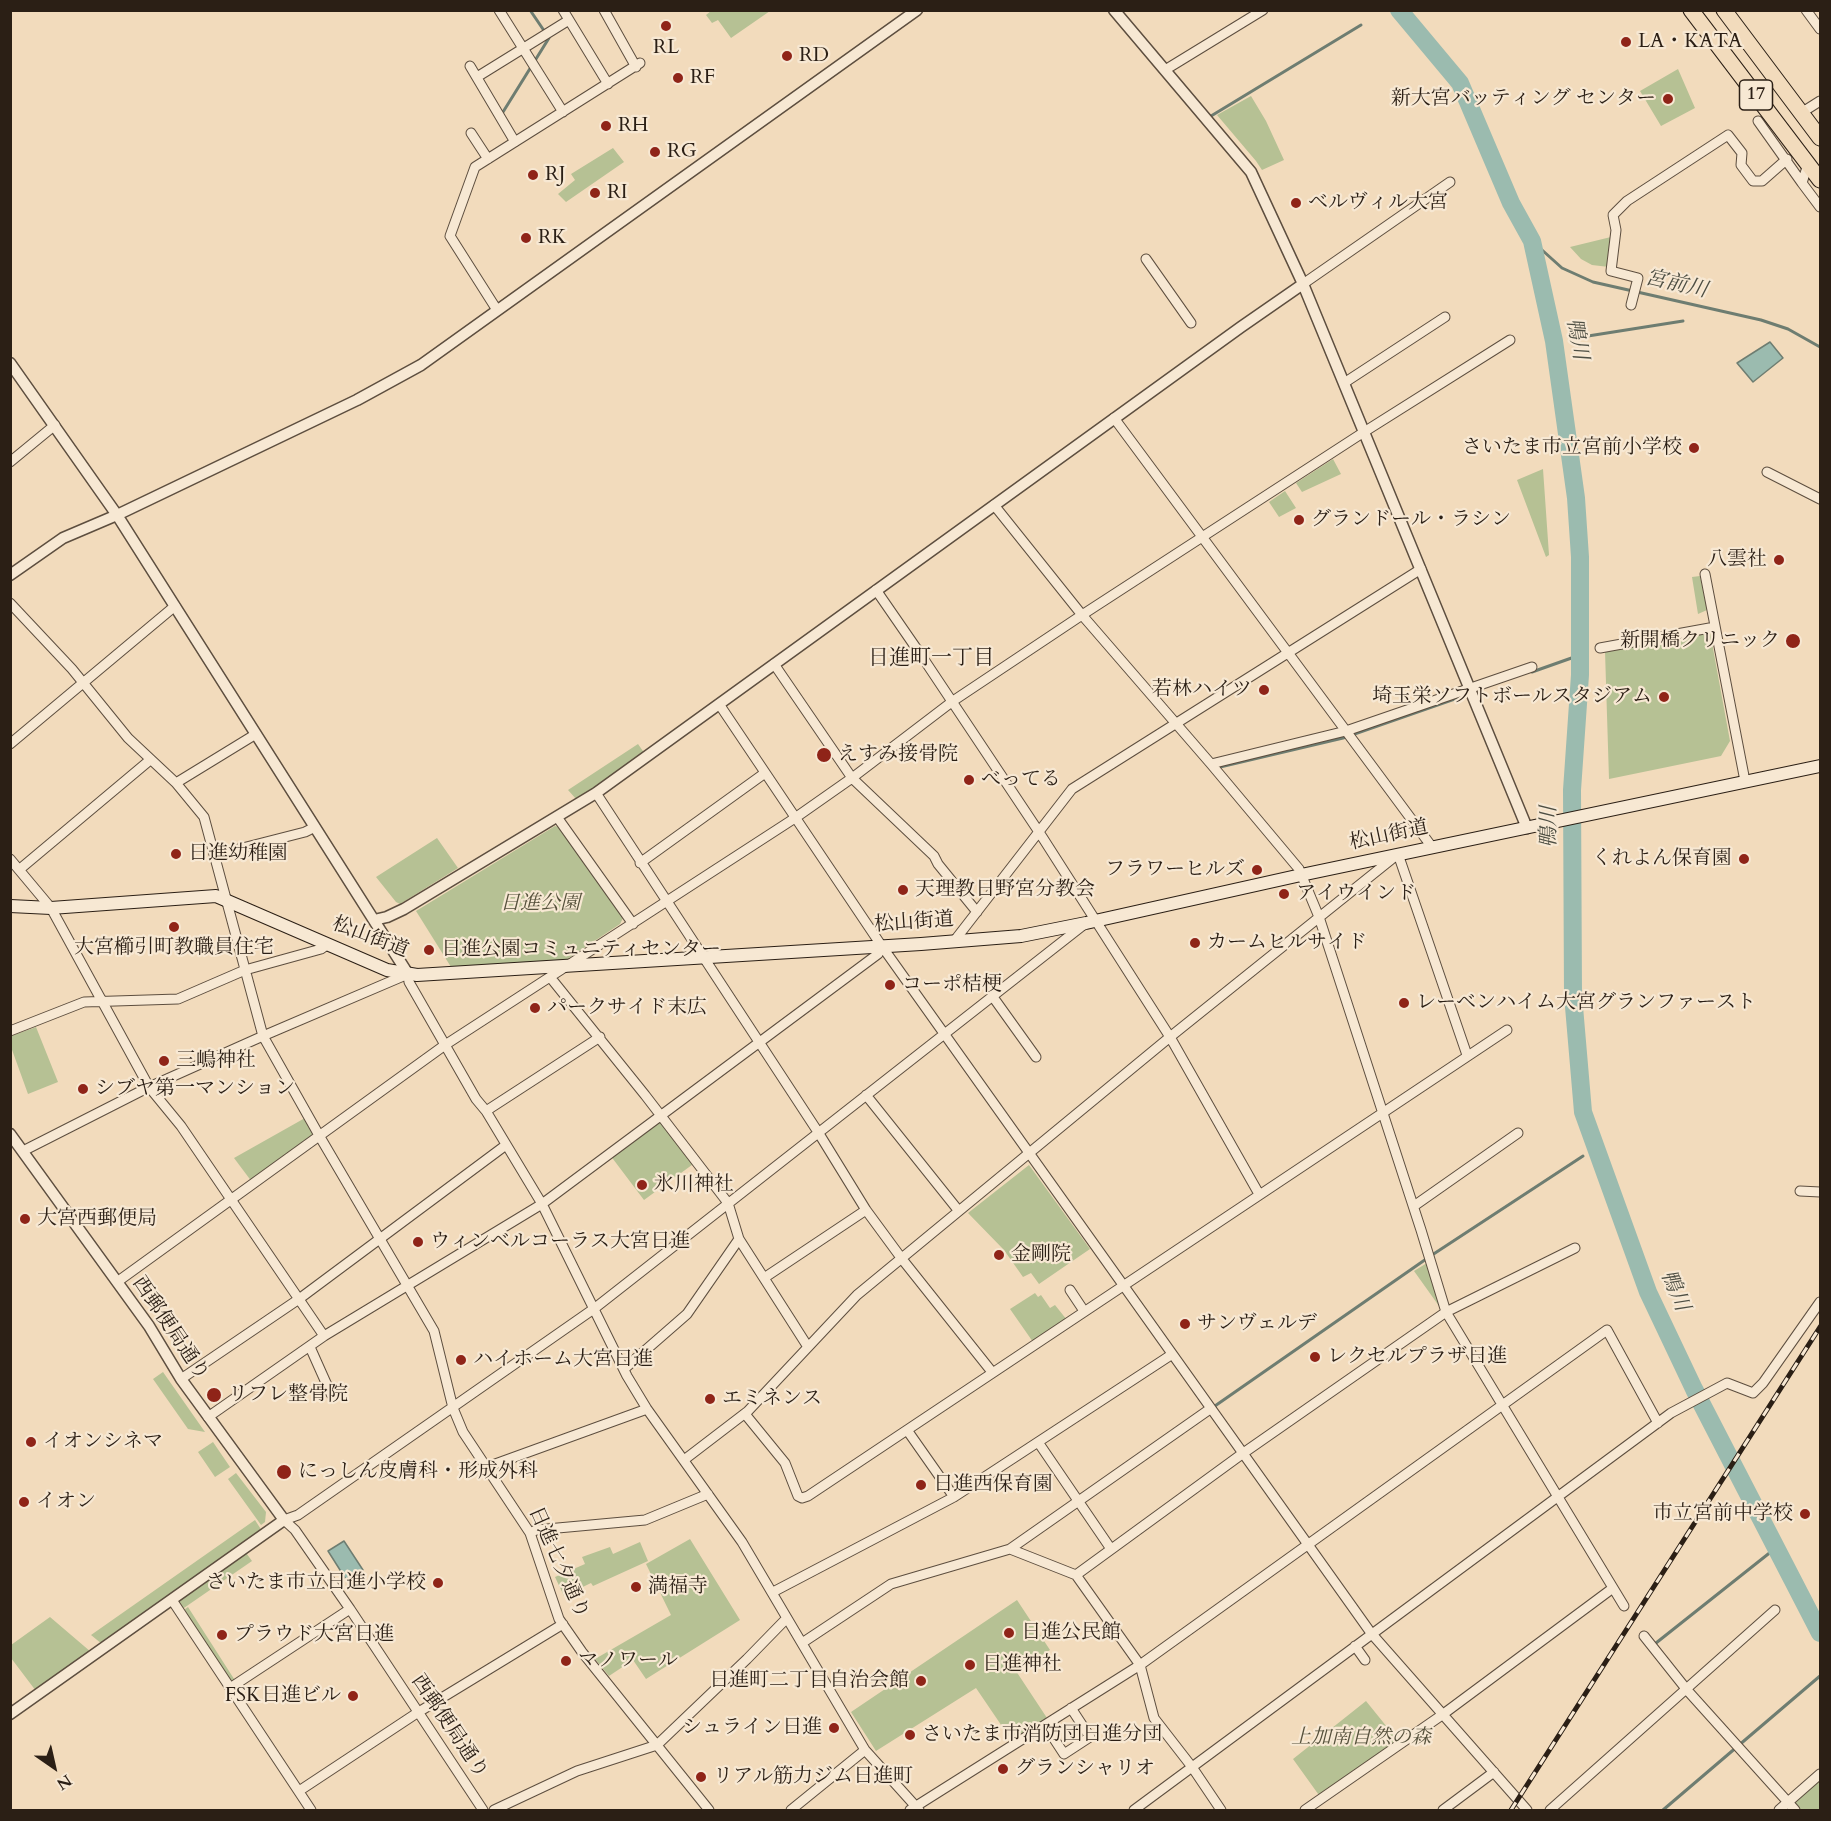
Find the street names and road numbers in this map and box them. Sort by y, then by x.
road number: 17 [1740,80,1772,110]
street label: 松山街道 [1347,816,1431,856]
street label: 松山街道 [873,908,955,938]
street label: 松山街道 [328,912,412,964]
street label: 西郵便局通り [127,1273,213,1385]
street label: 日進七夕通り [523,1503,593,1623]
street label: 西郵便局通り [406,1671,492,1783]

